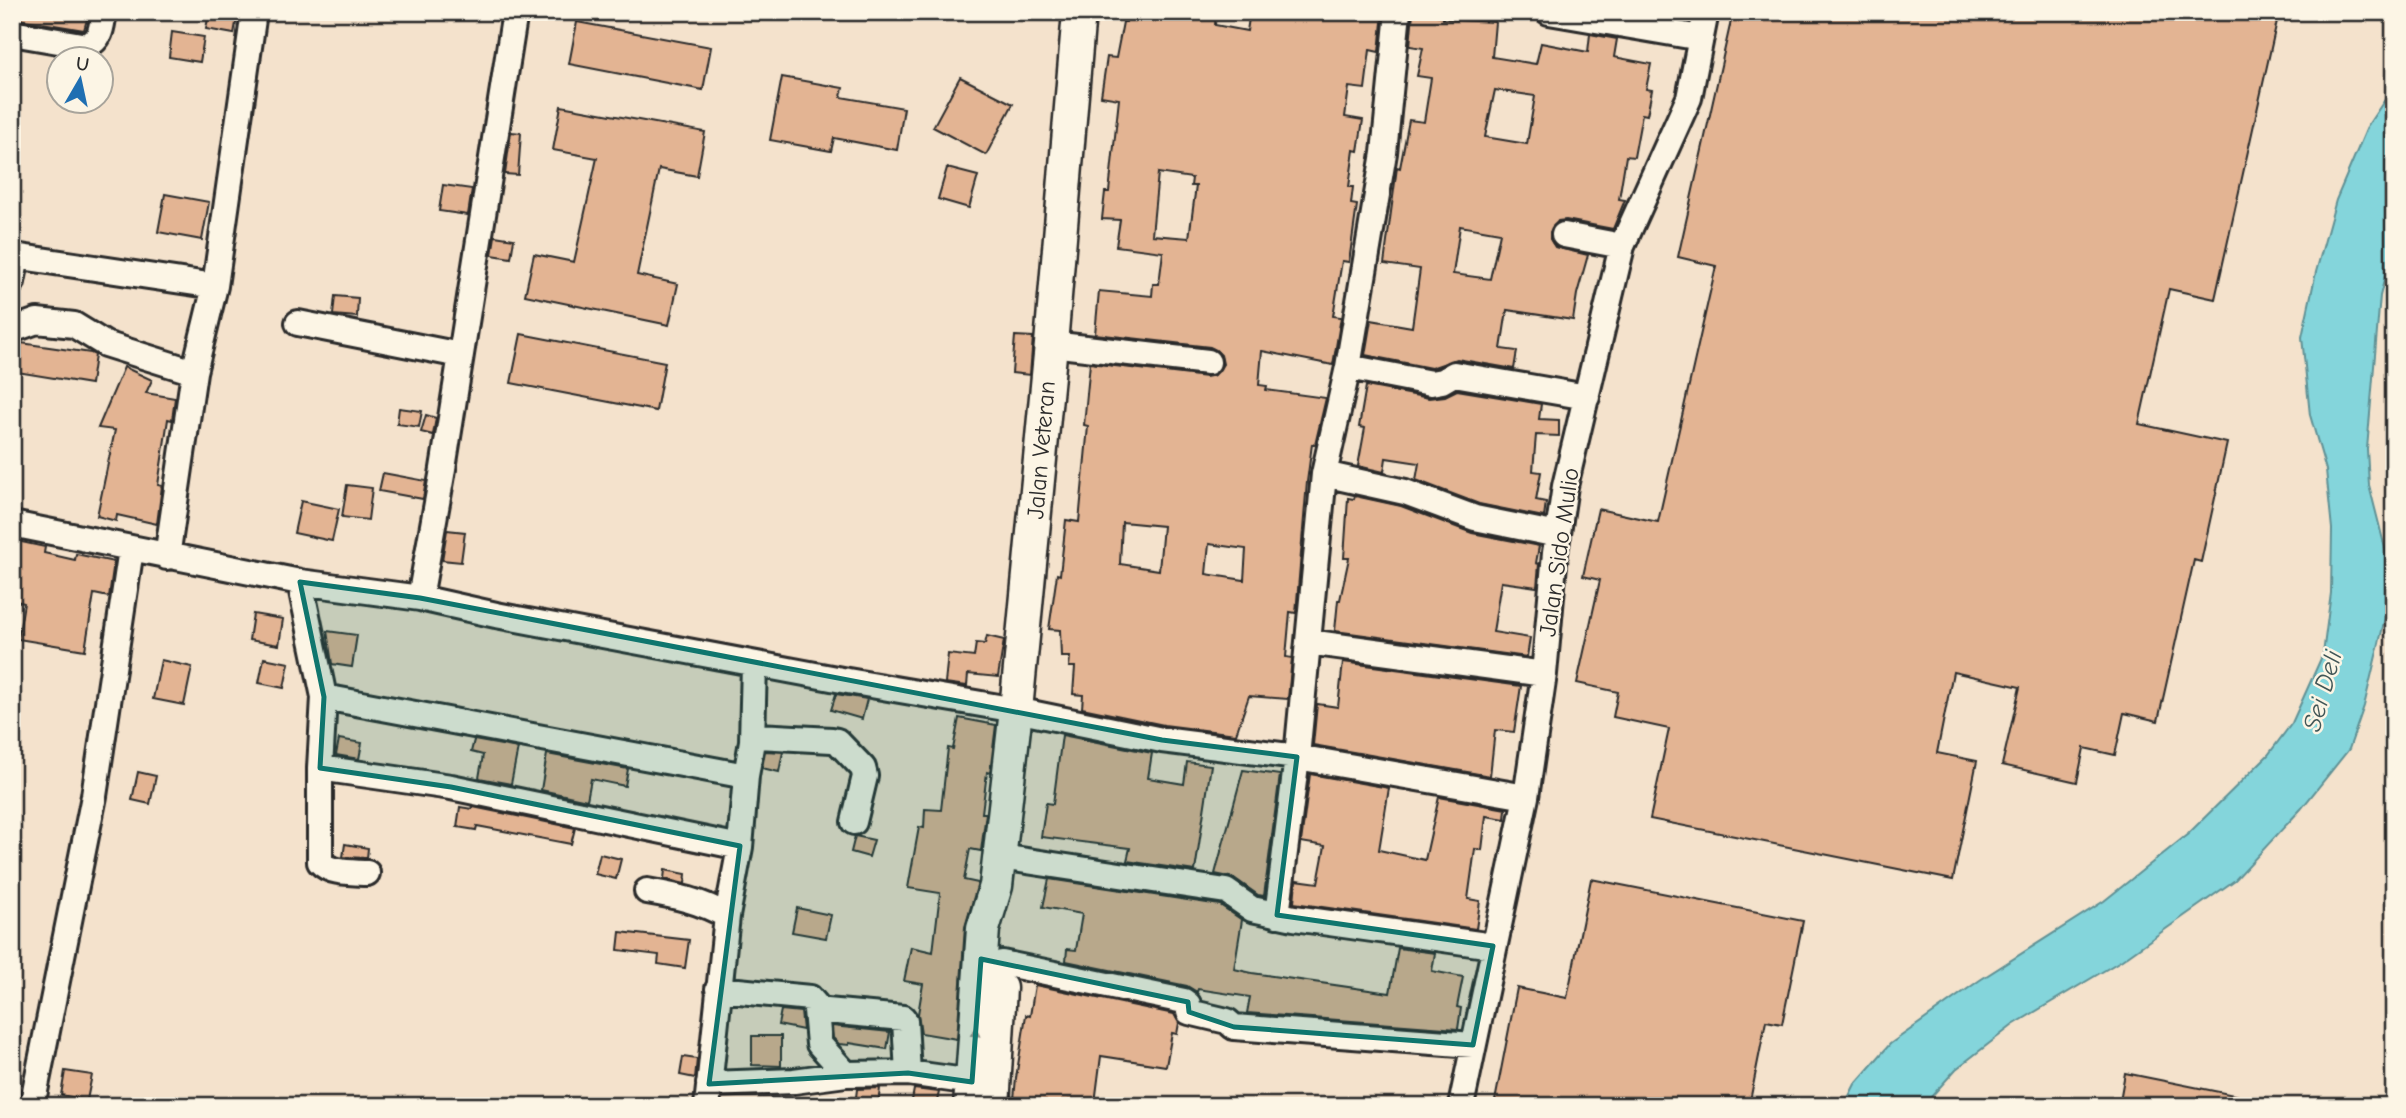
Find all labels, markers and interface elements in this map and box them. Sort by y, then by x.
north arrow [46,46,116,116]
text: U [75,52,91,76]
street label: Jalan Veteran [1021,380,1061,520]
street label: Jalan Sido Mulio [1533,466,1585,638]
water label: Sei Deli [2297,646,2349,735]
one-way arrow [970,1026,981,1048]

